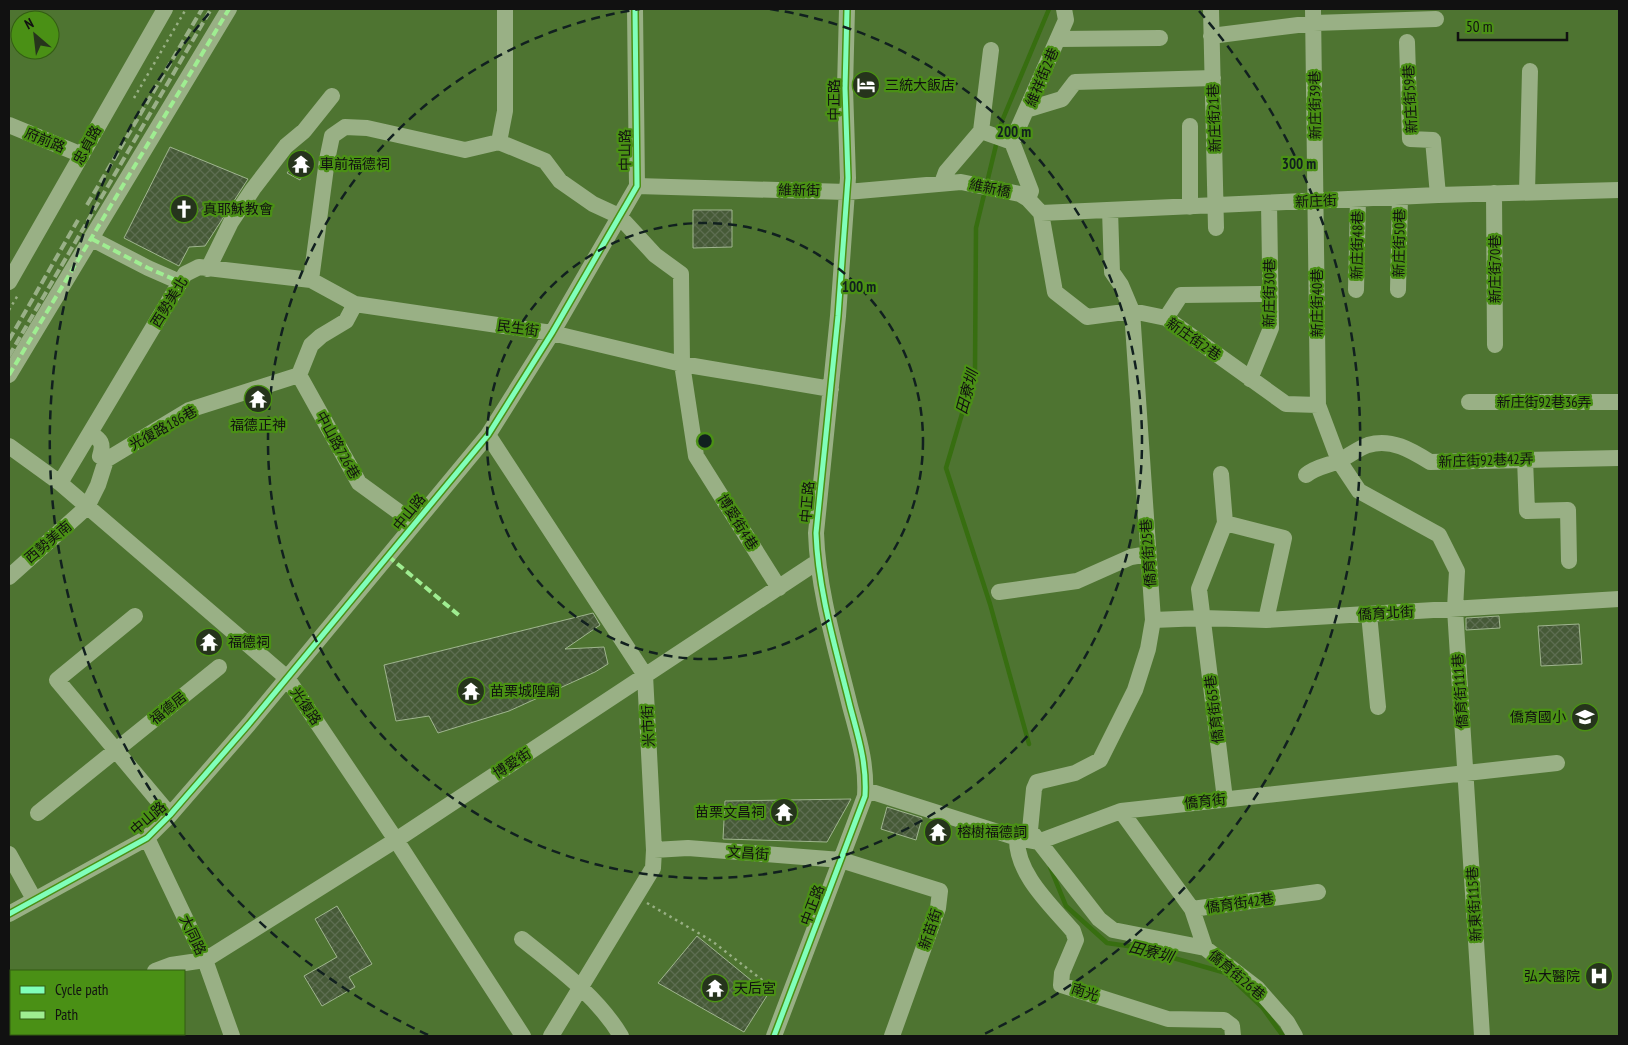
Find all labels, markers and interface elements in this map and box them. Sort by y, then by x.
north arrow [10,10,60,60]
scale bar [1458,10,1567,42]
text: N [21,14,36,33]
text: 50 m [1466,17,1492,36]
street label: 維祥街2巷 [1022,45,1062,109]
street label: 新庄街59巷 [1399,64,1421,134]
hotel icon: 三統大飯店 [851,70,881,100]
street label: 新庄街39巷 [1305,71,1325,139]
place label: 三統大飯店 [885,76,955,94]
street label: 中正路 [825,79,843,121]
street label: 新庄街21巷 [1204,83,1224,153]
street label: 忠貞路 [69,122,105,168]
text: 200 m [997,122,1031,141]
street label: 府前路 [22,124,68,156]
street label: 中山路 [616,129,634,171]
temple icon: 車前福德祠 [286,149,316,179]
text: 300 m [1282,154,1316,173]
place label: 車前福德祠 [320,155,390,173]
street label: 維新橋 [968,175,1012,201]
street label: 維新街 [778,181,820,199]
street label: 新庄街 [1295,191,1337,211]
church icon: 真耶穌教會 [169,194,199,224]
place label: 真耶穌教會 [203,200,273,218]
street label: 新庄街50巷 [1389,209,1409,277]
street label: 新庄街48巷 [1347,211,1367,279]
street label: 新庄街70巷 [1486,235,1504,303]
street label: 新庄街30巷 [1259,259,1279,327]
street label: 新庄街40巷 [1308,269,1326,337]
street label: 西勢美北 [147,273,191,331]
text: 100 m [842,277,876,296]
street label: 新庄街2巷 [1163,314,1225,364]
street label: 民生街 [496,316,540,340]
water label: 田寮圳 [952,366,982,416]
temple icon: 福德正神 [243,384,273,414]
street label: 新庄街92巷36弄 [1496,393,1592,411]
street label: 光復路186巷 [126,402,200,454]
street label: 中山路726巷 [312,408,364,482]
place label: 福德正神 [230,416,286,434]
centre of rings [696,432,714,450]
street label: 新庄街92巷42弄 [1438,449,1534,471]
street label: 中正路 [796,480,818,524]
street label: 中山路 [389,490,429,534]
street label: 博愛街4巷 [714,491,762,553]
street label: 西勢美南 [21,517,75,567]
street label: 僑育街25巷 [1137,518,1159,588]
street label: 僑育北街 [1358,603,1414,623]
temple icon: 福德祠 [194,627,224,657]
place label: 福德祠 [228,633,270,651]
street label: 僑育街111巷 [1448,653,1472,729]
street label: 僑育街65巷 [1201,674,1227,744]
temple icon: 苗栗城隍廟 [456,676,486,706]
place label: 苗栗城隍廟 [490,682,560,700]
street label: 光復路 [287,684,325,728]
street label: 福德居 [146,688,190,728]
school or university icon: 僑育國小 [1570,702,1600,732]
street label: 米市街 [638,705,658,747]
place label: 僑育國小 [1510,708,1566,726]
street label: 博愛街 [489,744,535,782]
street label: 僑育街 [1183,790,1227,812]
street label: 中山路 [126,797,170,839]
temple icon: 苗栗文昌祠 [769,797,799,827]
place label: 苗栗文昌祠 [695,803,765,821]
temple icon: 榕樹福德詞 [923,817,953,847]
place label: 榕樹福德詞 [957,823,1027,841]
street label: 文昌街 [726,843,770,863]
street label: 新東街115巷 [1463,866,1485,942]
street label: 中正路 [796,882,828,928]
street label: 僑育街42巷 [1205,889,1275,917]
street label: 新苗街 [915,906,945,952]
street label: 大同路 [176,912,210,958]
water label: 田寮圳 [1127,937,1177,967]
street label: 僑育街26巷 [1205,946,1269,1004]
hospital icon: 弘大醫院 [1584,961,1614,991]
place label: 弘大醫院 [1524,967,1580,985]
legend [10,970,185,1035]
temple icon: 天后宮 [700,973,730,1003]
place label: 天后宮 [734,979,776,997]
street label: 南光 [1069,979,1101,1005]
text: Cycle path [55,980,108,999]
text: Path [55,1005,78,1024]

